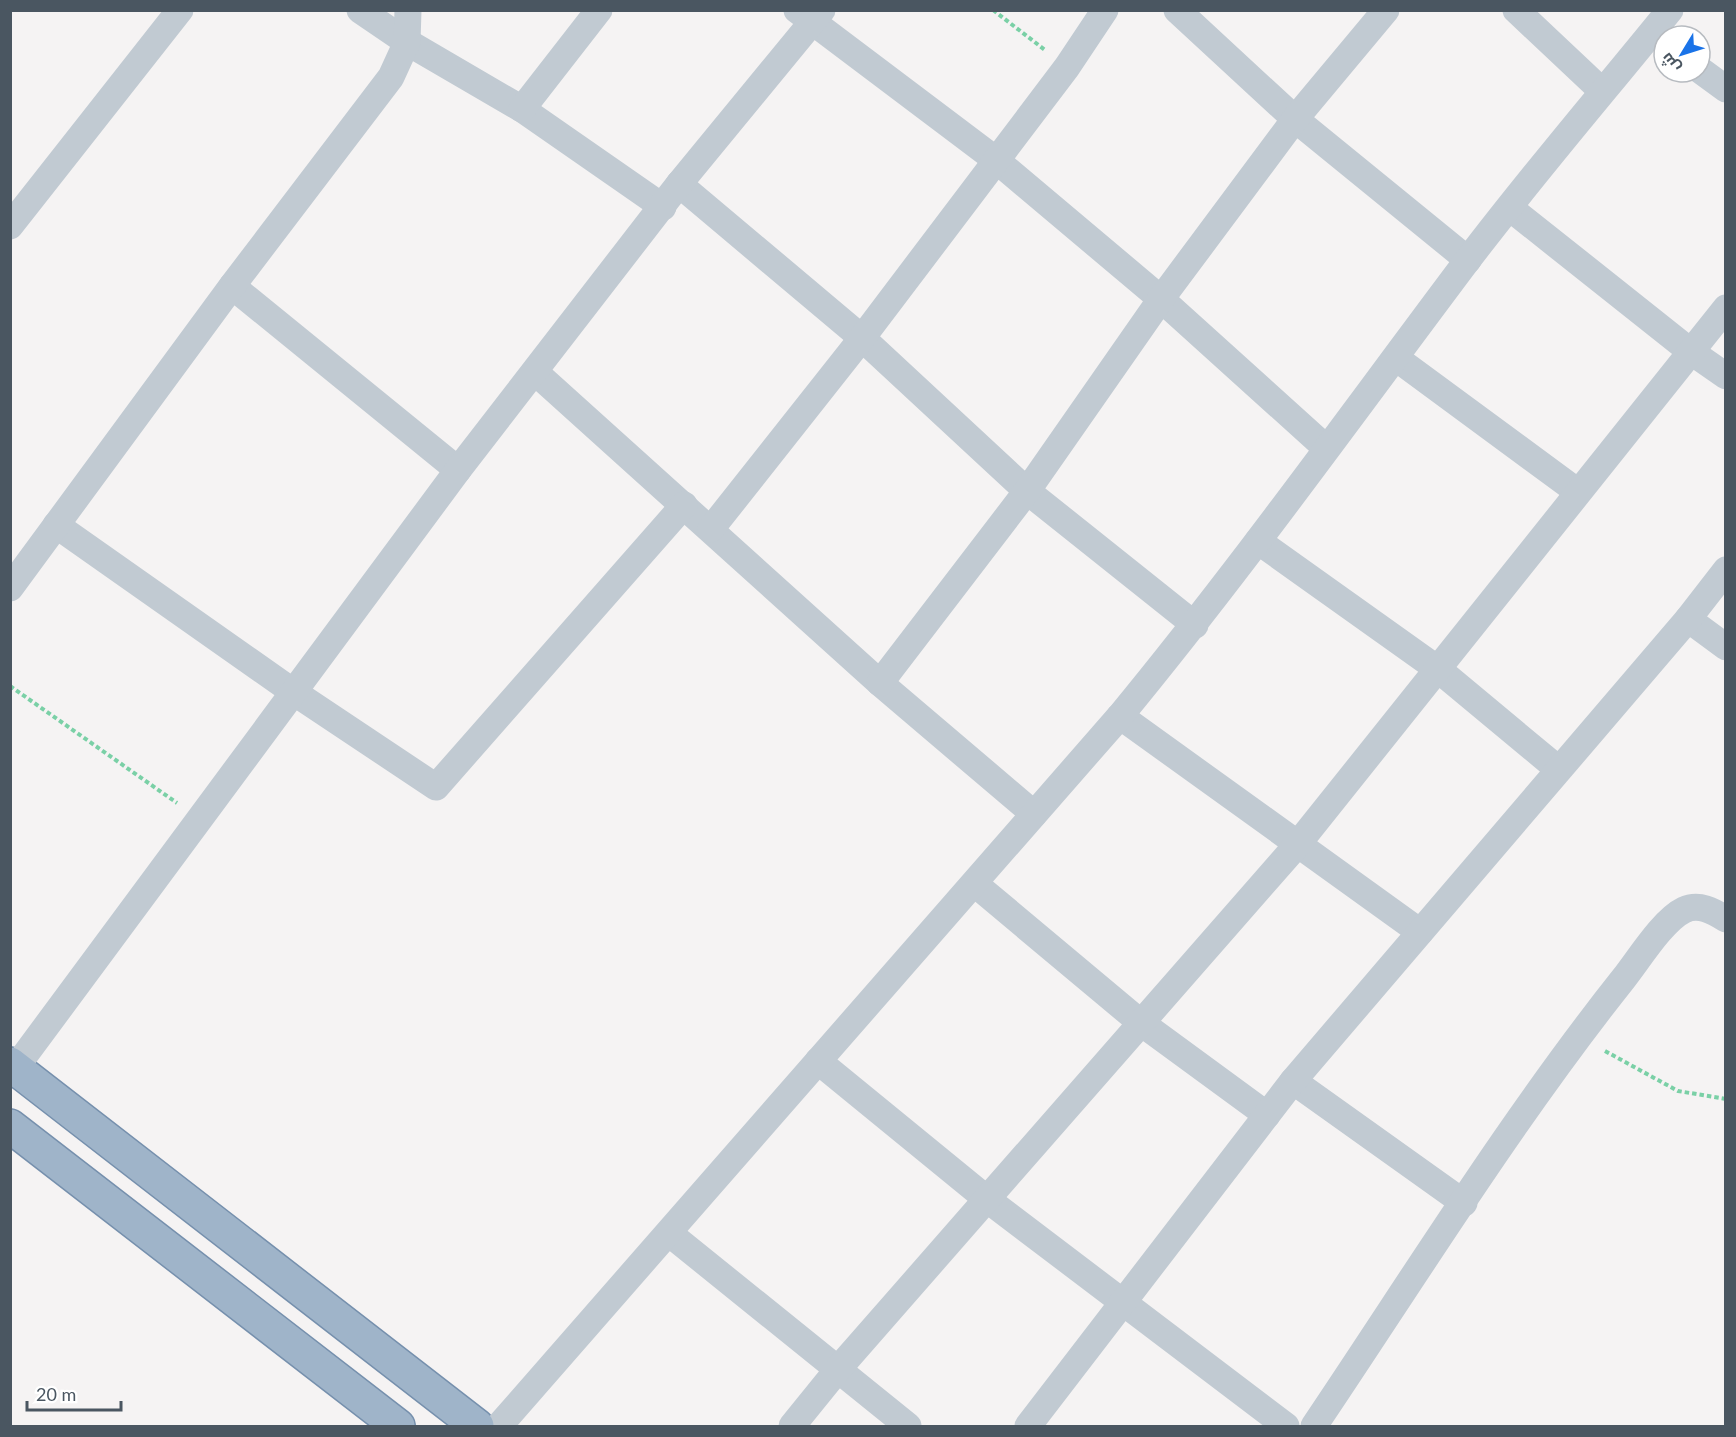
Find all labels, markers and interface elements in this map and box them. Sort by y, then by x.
north arrow [1652,24,1712,84]
text: ش [1656,49,1684,77]
scale bar [27,1374,122,1412]
text: 20 m [36,1383,76,1405]

